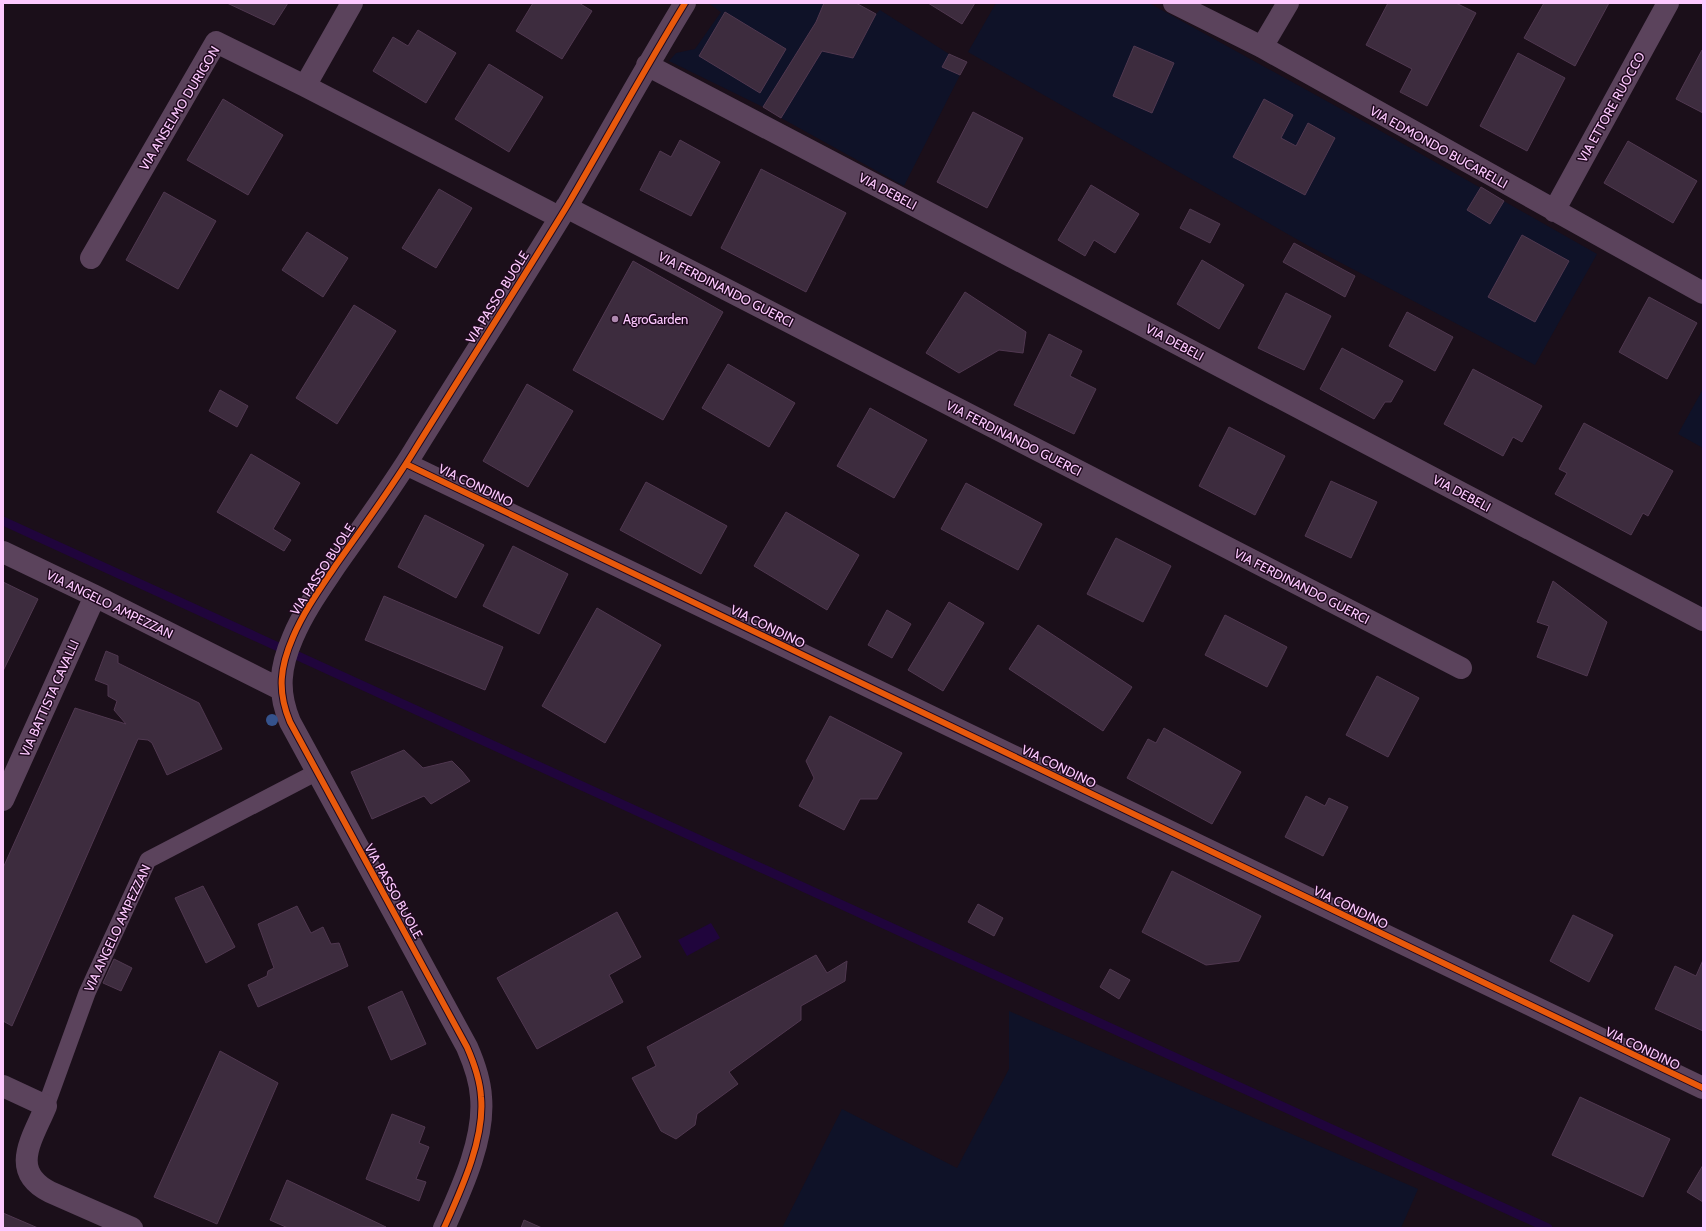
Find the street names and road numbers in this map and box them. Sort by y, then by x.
street label: VIA ANSELMO DURIGON [136,43,222,173]
street label: VIA ETTORE RUOCCO [1574,49,1648,165]
street label: VIA EDMONDO BUCARELLI [1367,102,1511,192]
street label: VIA DEBELI [856,169,920,213]
street label: VIA PASSO BUOLE [462,248,532,346]
street label: VIA FERDINANDO GUERCI [656,248,796,330]
street label: VIA DEBELI [1143,320,1207,364]
street label: VIA FERDINANDO GUERCI [944,397,1084,479]
street label: VIA CONDINO [436,460,516,510]
street label: VIA DEBELI [1430,471,1494,515]
street label: VIA PASSO BUOLE [286,520,358,618]
street label: VIA FERDINANDO GUERCI [1232,545,1372,627]
street label: VIA ANGELO AMPEZZAN [44,566,176,642]
street label: VIA CONDINO [728,601,808,651]
street label: VIA BATTISTA CAVALLI [16,637,82,759]
street label: VIA CONDINO [1019,741,1099,791]
street label: VIA PASSO BUOLE [361,841,427,941]
street label: VIA ANGELO AMPEZZAN [80,862,154,994]
street label: VIA CONDINO [1311,882,1391,932]
street label: VIA CONDINO [1603,1023,1683,1073]

